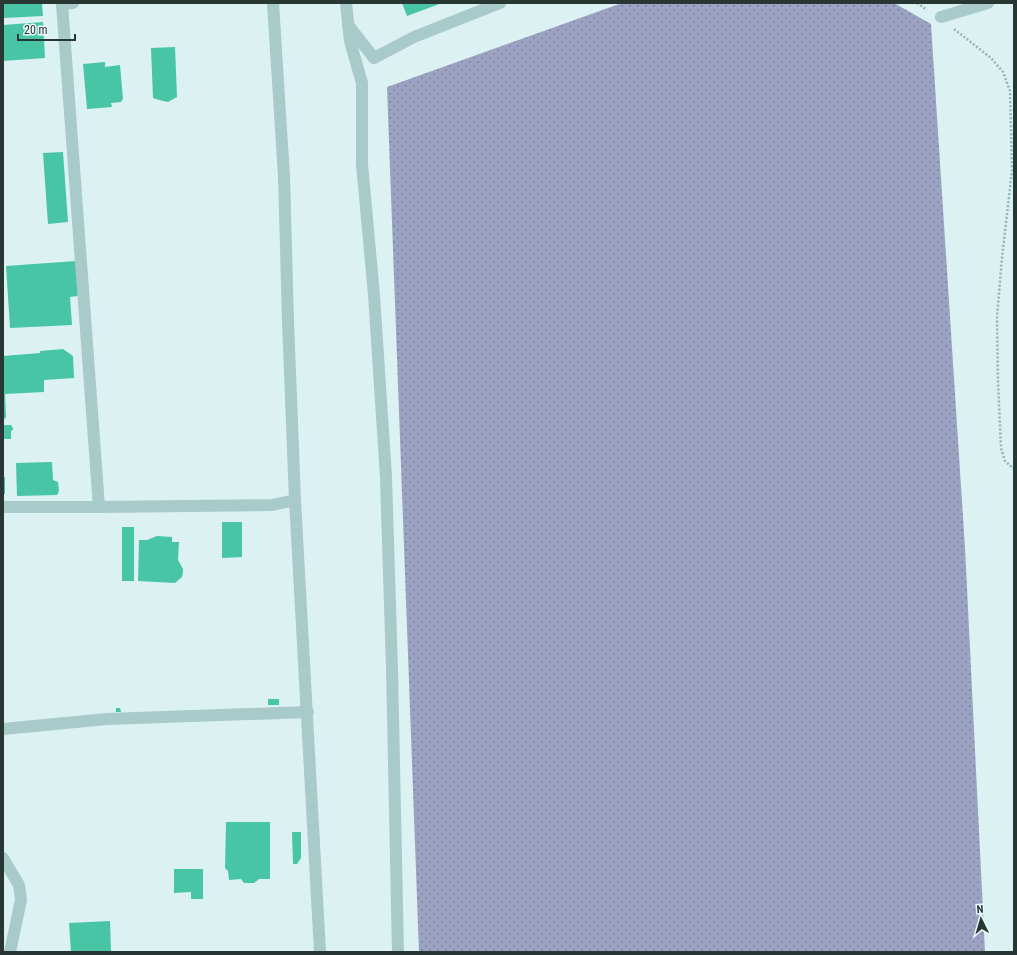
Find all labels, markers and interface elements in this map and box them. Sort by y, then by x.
scale bar [18,16,75,42]
text: 20 m [24,23,48,37]
north arrow [961,899,1001,939]
text: N [976,903,984,916]

